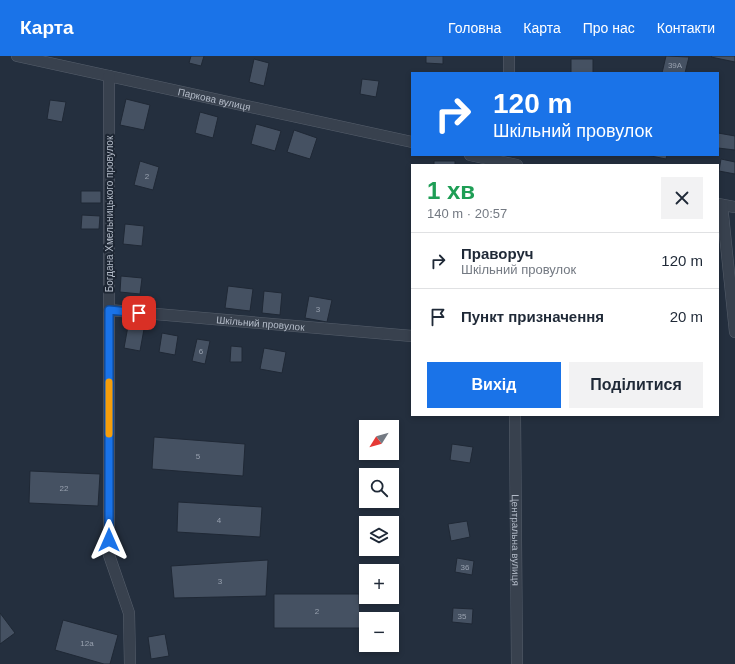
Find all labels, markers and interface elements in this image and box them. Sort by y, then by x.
text: Карта [20,17,74,38]
text: Головна [448,20,501,36]
text: Карта [523,20,561,36]
text: Про нас [583,20,635,36]
text: Контакти [657,20,715,36]
house number: 39А [668,61,683,70]
street label: Паркова вулиця [177,86,252,113]
icon: right [427,88,479,140]
text: 120 m [493,88,572,119]
text: Шкільний провулок [493,121,652,141]
street label: Богдана Хмельницького провулок [104,135,115,292]
house number: 2 [145,172,150,181]
text: 1 хв [427,177,475,204]
button: close [661,177,703,219]
text: 140 m · 20:57 [427,206,507,221]
text: Праворуч [461,245,534,262]
icon: right [427,250,449,272]
text: 120 m [661,252,703,269]
text: Шкільний провулок [461,262,576,277]
pin [122,296,156,330]
icon: arrive [128,302,150,324]
house number: 3 [316,305,321,314]
icon: arrive [427,306,449,328]
text: Пункт призначення [461,308,604,325]
text: 20 m [670,308,703,325]
street label: Шкільний провулок [216,314,306,333]
house number: 6 [199,347,204,356]
button: Вихід [427,362,561,408]
button: Поділитися [569,362,703,408]
north arrow [359,420,399,460]
map controls [359,420,399,652]
house number: 5 [196,452,201,461]
button: search [359,468,399,508]
house number: 22 [60,484,69,493]
street label: Центральна вулиця [510,494,521,586]
house number: 4 [217,516,222,525]
button: layers [359,516,399,556]
position arrow [88,519,130,561]
house number: 36 [461,563,470,572]
button: + [359,564,399,604]
house number: 3 [218,577,223,586]
house number: 2 [315,607,320,616]
button: − [359,612,399,652]
house number: 35 [458,612,467,621]
house number: 12а [80,639,94,648]

